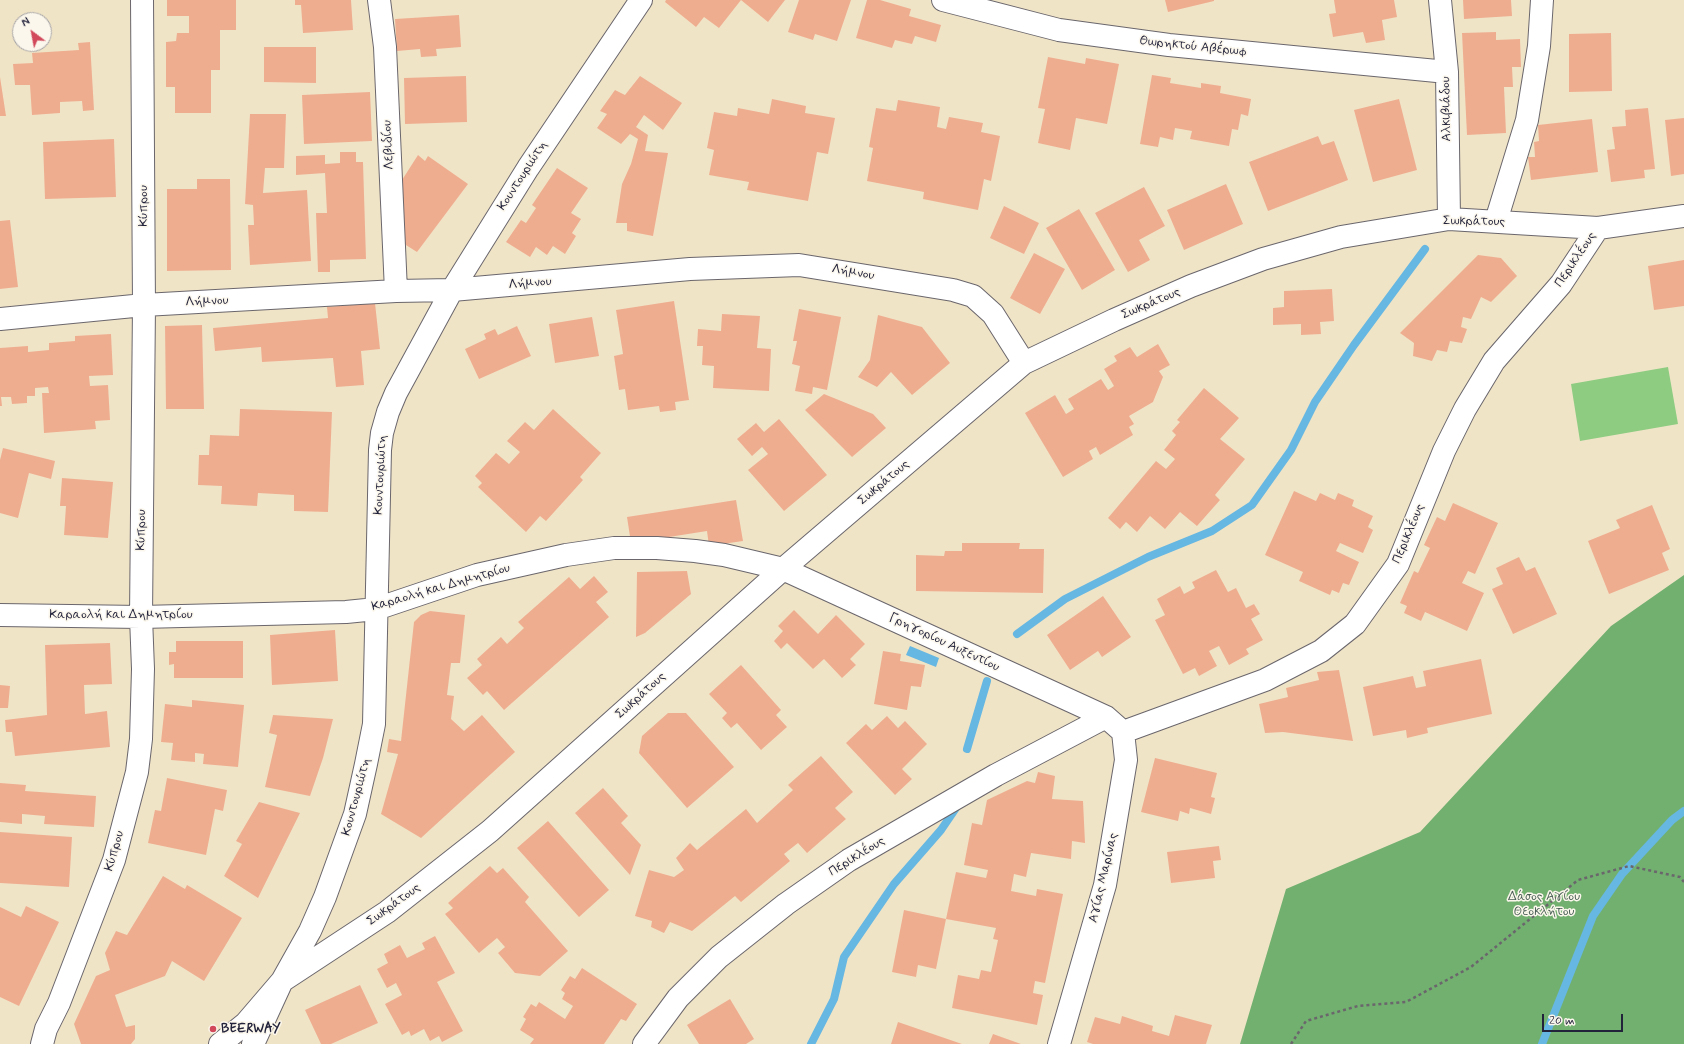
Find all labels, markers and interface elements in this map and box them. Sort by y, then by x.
north arrow [12,12,52,52]
text: N [19,15,33,31]
street label: Θωρηκτού Αβέρωφ [1138,34,1248,60]
street label: Αλκιβιάδου [1439,76,1455,142]
street label: Λεβιδίου [380,120,398,170]
street label: Κουντουριώτη [495,138,551,214]
street label: Κύπρου [136,185,152,227]
street label: Σωκράτους [1443,214,1505,230]
street label: Περικλέους [1552,229,1600,291]
street label: Λήμνου [830,262,876,284]
street label: Λήμνου [508,274,552,294]
street label: Σωκράτους [1119,285,1183,323]
street label: Λήμνου [185,293,229,311]
street label: Κουντουριώτη [371,435,391,515]
street label: Σωκράτους [855,457,913,509]
street label: Περικλέους [1389,502,1429,566]
street label: Κύπρου [134,509,150,551]
street label: Καραολή και Δημητρίου [370,561,512,615]
street label: Καραολή και Δημητρίου [49,607,193,623]
street label: Γρηγορίου Αυξεντίου [886,610,1002,676]
street label: Σωκράτους [613,669,669,723]
street label: Κουντουριώτη [339,756,375,838]
street label: Κύπρου [102,829,128,873]
street label: Αγίας Μαρίνας [1086,832,1122,924]
street label: Περικλέους [826,834,888,880]
street label: Σωκράτους [364,880,424,930]
park label: Δάσος Αγίου Θεοκλήτου [1508,889,1580,920]
scale bar [1544,1006,1625,1032]
text: 20 m [1549,1013,1575,1029]
place label: BEERWAY [221,1021,281,1037]
marker: BEERWAY [208,1024,218,1034]

